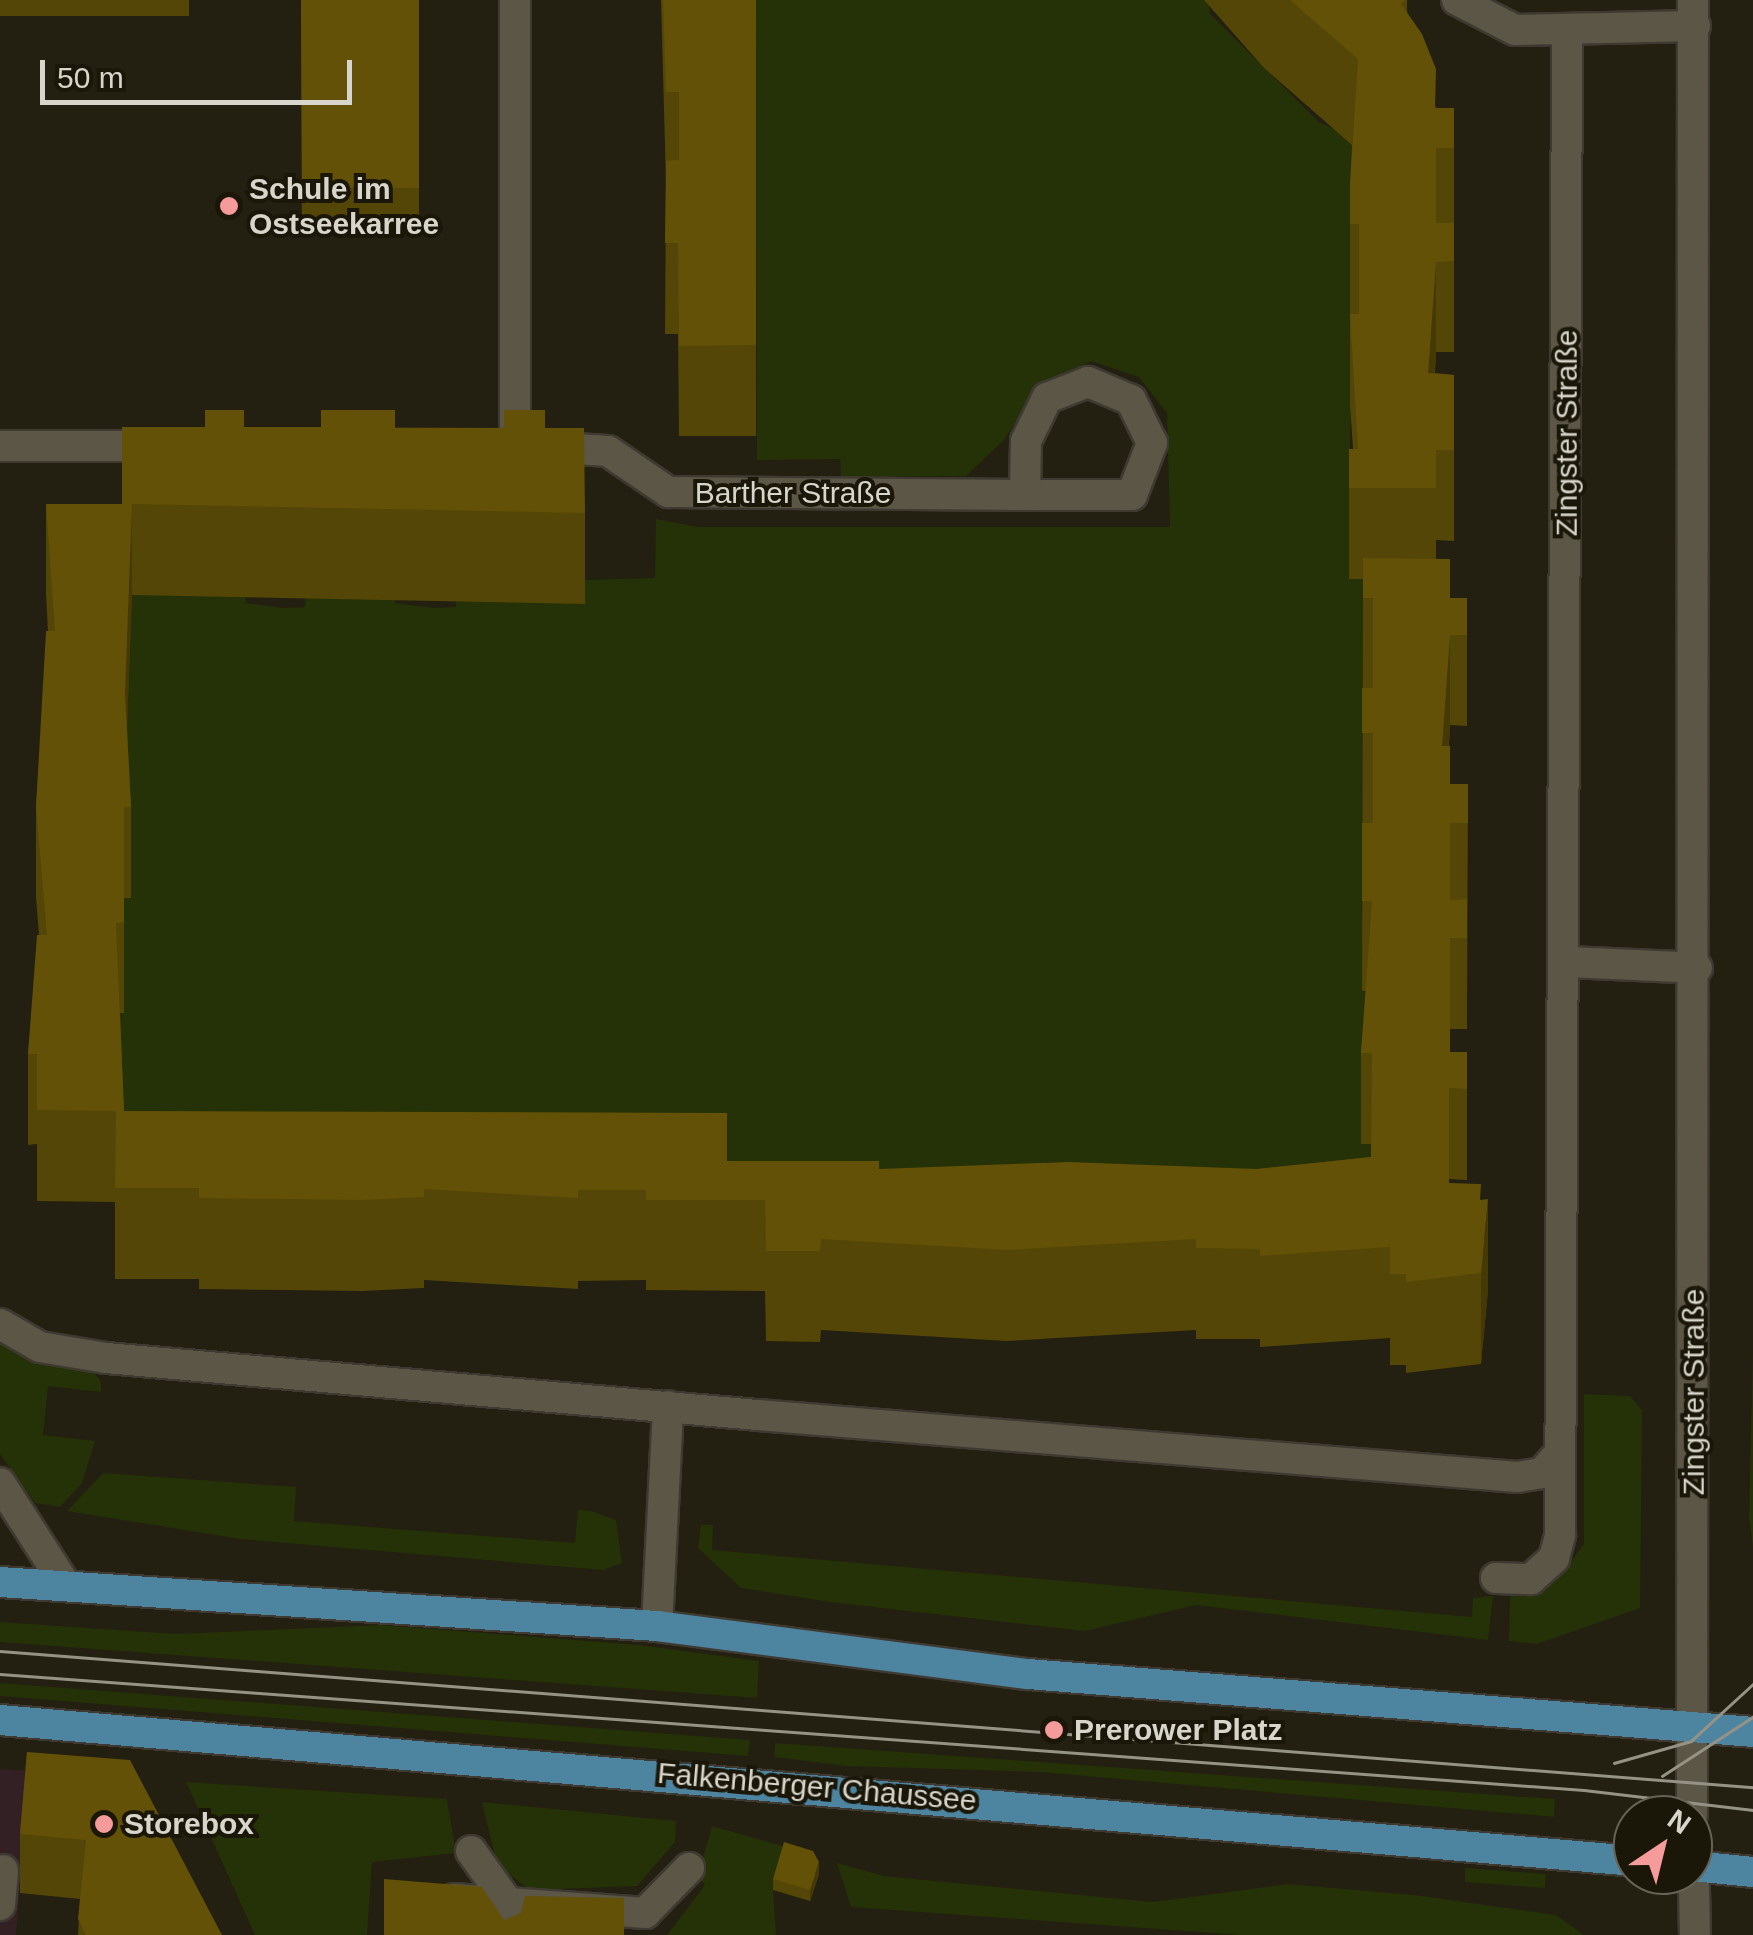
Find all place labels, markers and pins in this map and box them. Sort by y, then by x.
place label: Schule im Ostseekarree [249,171,439,242]
marker: Schule im Ostseekarree [218,195,240,217]
place label: Prerower Platz [1074,1712,1282,1748]
marker: Prerower Platz [1043,1719,1065,1741]
place label: Storebox [124,1806,254,1842]
marker: Storebox [93,1813,115,1835]

